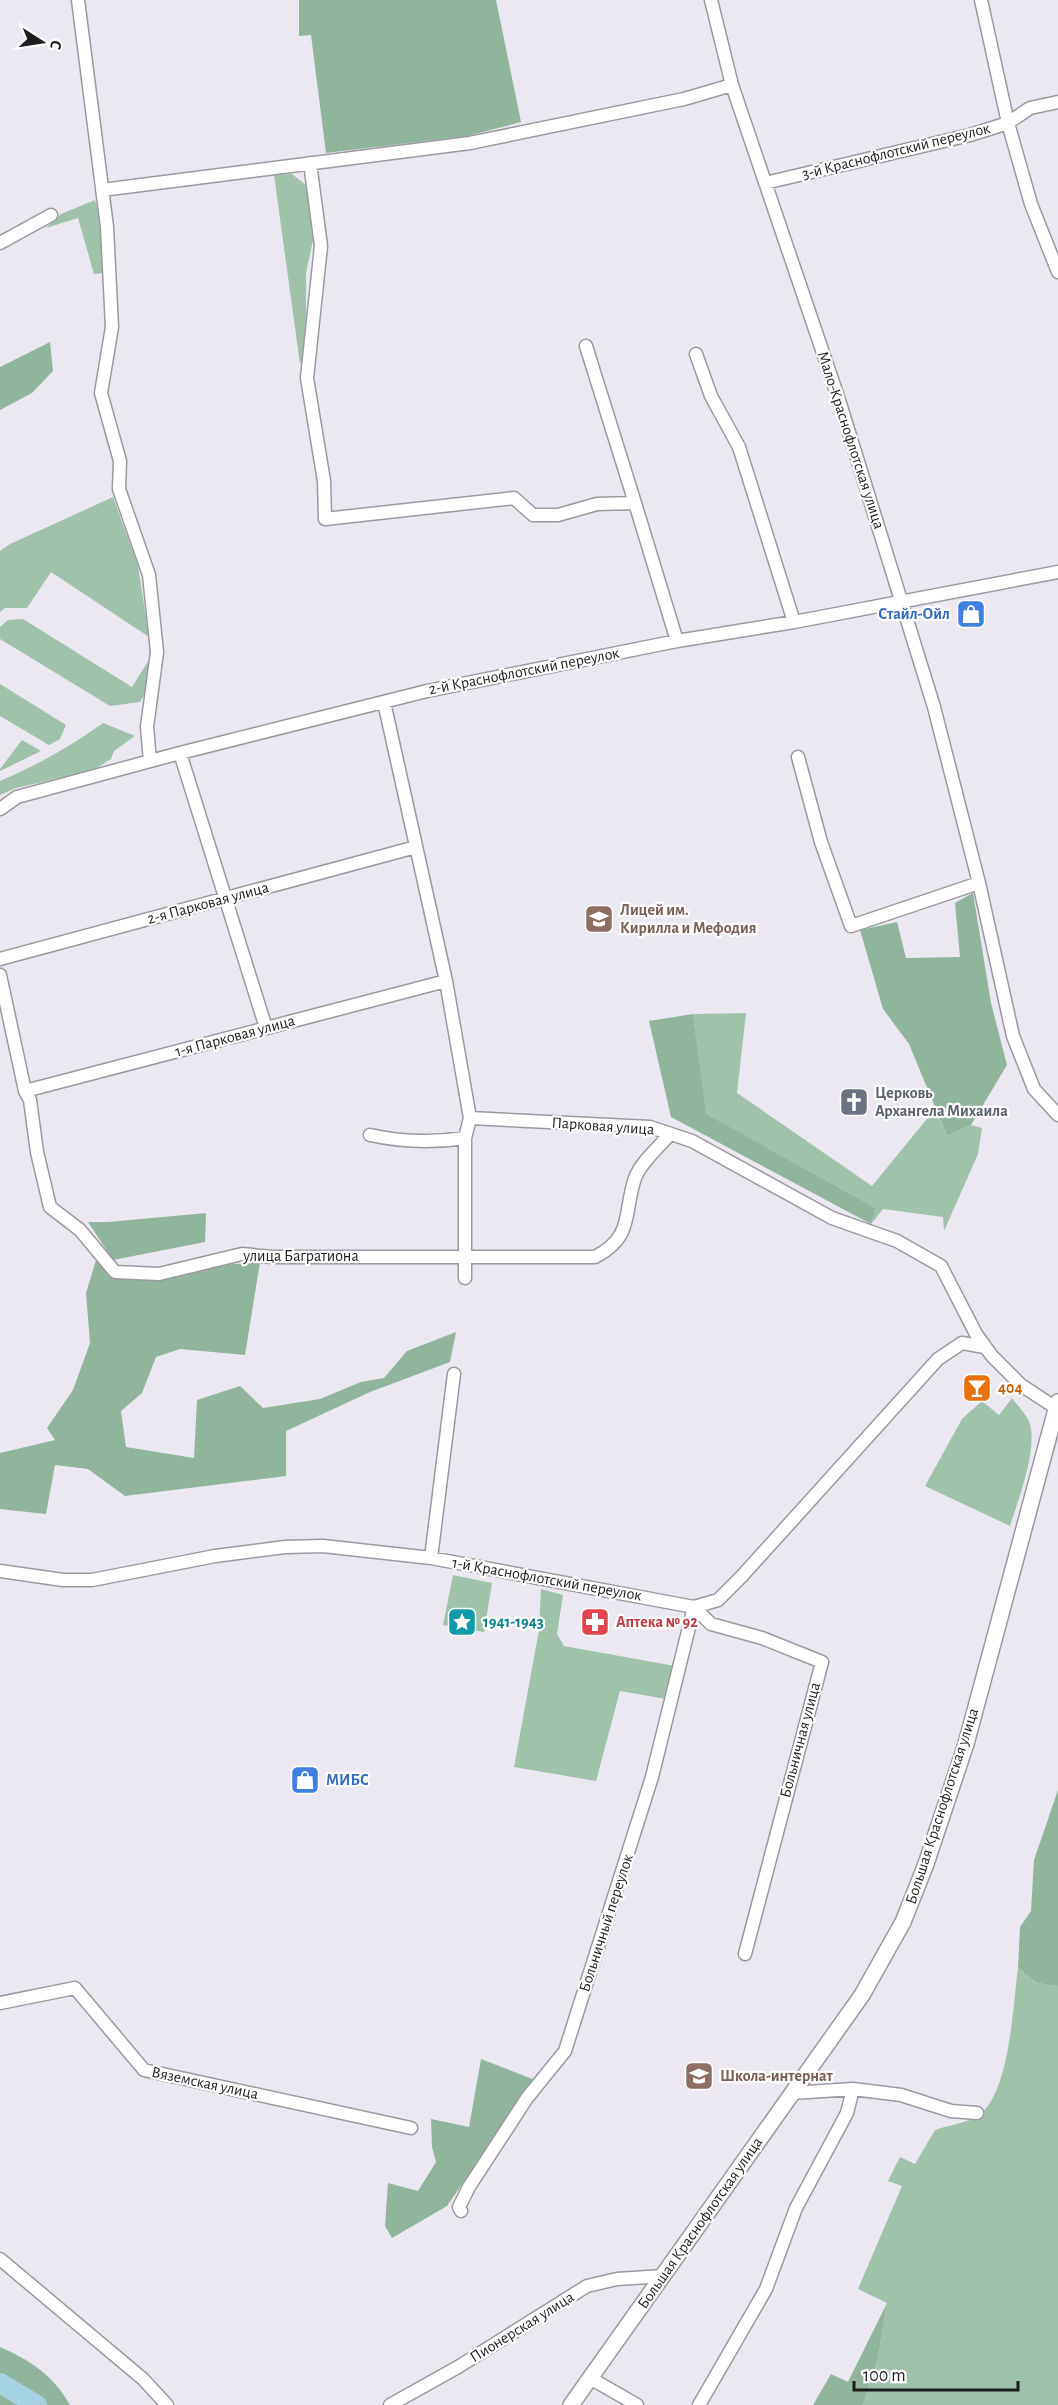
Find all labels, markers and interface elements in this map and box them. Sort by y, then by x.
north arrow [12,12,72,72]
text: С [47,39,64,51]
street label: 3-й Краснофлотский переулок [800,120,992,183]
street label: Мало-Краснофлотская улица [814,349,887,531]
shop icon: Стайл-Ойл [955,598,987,630]
place label: Стайл-Ойл [878,606,950,622]
street label: 2-й Краснофлотский переулок [427,645,621,698]
street label: 2-я Парковая улица [145,879,271,928]
place label: Лицей им. Кирилла и Мефодия [620,902,756,936]
school or university icon: Лицей им. Кирилла и Мефодия [583,903,615,935]
street label: 1-я Парковая улица [173,1012,297,1061]
place label: Церковь Архангела Михаила [875,1085,1008,1119]
church icon: Церковь Архангела Михаила [838,1086,870,1118]
street label: Парковая улица [551,1114,655,1139]
street label: улица Багратиона [242,1248,359,1265]
bar icon: 404 [961,1372,993,1404]
place label: 404 [998,1380,1022,1396]
street label: 1-й Краснофлотский переулок [451,1554,644,1605]
place icon: 1941-1943 [446,1606,478,1638]
pharmacy icon: Аптека № 92 [579,1606,611,1638]
place label: 1941-1943 [483,1614,544,1630]
place label: Аптека № 92 [616,1614,698,1630]
street label: Больничная улица [777,1681,824,1800]
street label: Большая Краснофлотская улица [903,1706,982,1906]
shop icon: МИБС [289,1764,321,1796]
place label: МИБС [326,1772,369,1788]
street label: Больничный переулок [576,1851,637,1994]
school or university icon: Школа-интернат [683,2060,715,2092]
street label: Вяземская улица [150,2064,260,2103]
place label: Школа-интернат [720,2068,833,2084]
street label: Большая Краснофлотская улица [635,2134,766,2312]
street label: Пионерская улица [467,2289,577,2366]
scale bar [854,2354,1018,2392]
text: 100 m [863,2367,906,2385]

